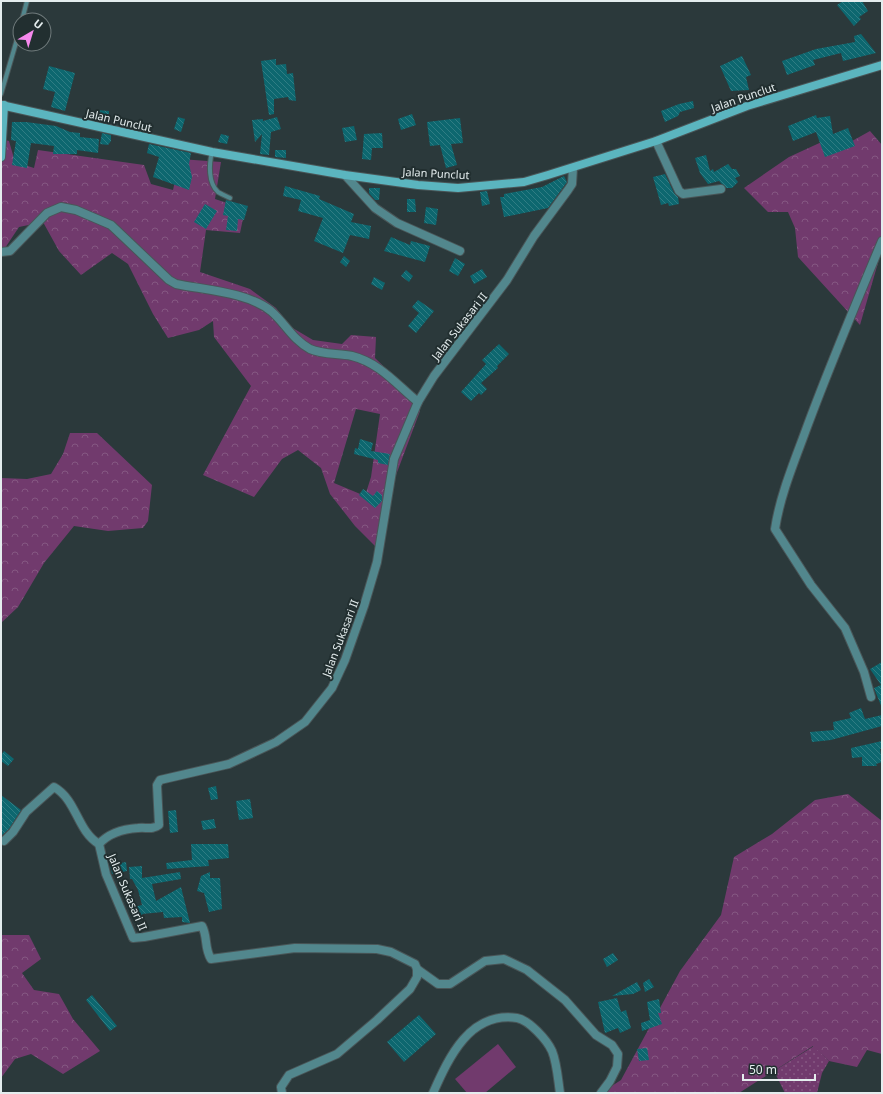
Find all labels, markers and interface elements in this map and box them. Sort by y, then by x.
north arrow [12,12,52,52]
text: U [31,15,46,32]
street label: Jalan Punclut [708,79,777,115]
street label: Jalan Punclut [84,105,153,135]
street label: Jalan Punclut [401,164,470,182]
street label: Jalan Sukasari II [427,289,490,364]
street label: Jalan Sukasari II [318,597,362,680]
street label: Jalan Sukasari II [105,850,151,933]
scale bar [743,1056,815,1082]
text: 50 m [749,1061,777,1078]

